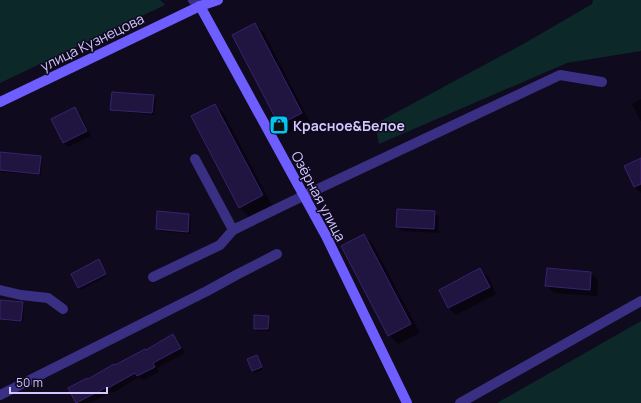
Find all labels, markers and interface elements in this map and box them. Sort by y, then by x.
street label: улица Кузнецова [37,9,147,75]
shop icon: Красное&Белое [268,114,290,136]
place label: Красное&Белое [293,116,405,135]
street label: Озёрная улица [287,148,351,244]
scale bar [10,369,107,395]
text: 50 m [16,374,43,391]

